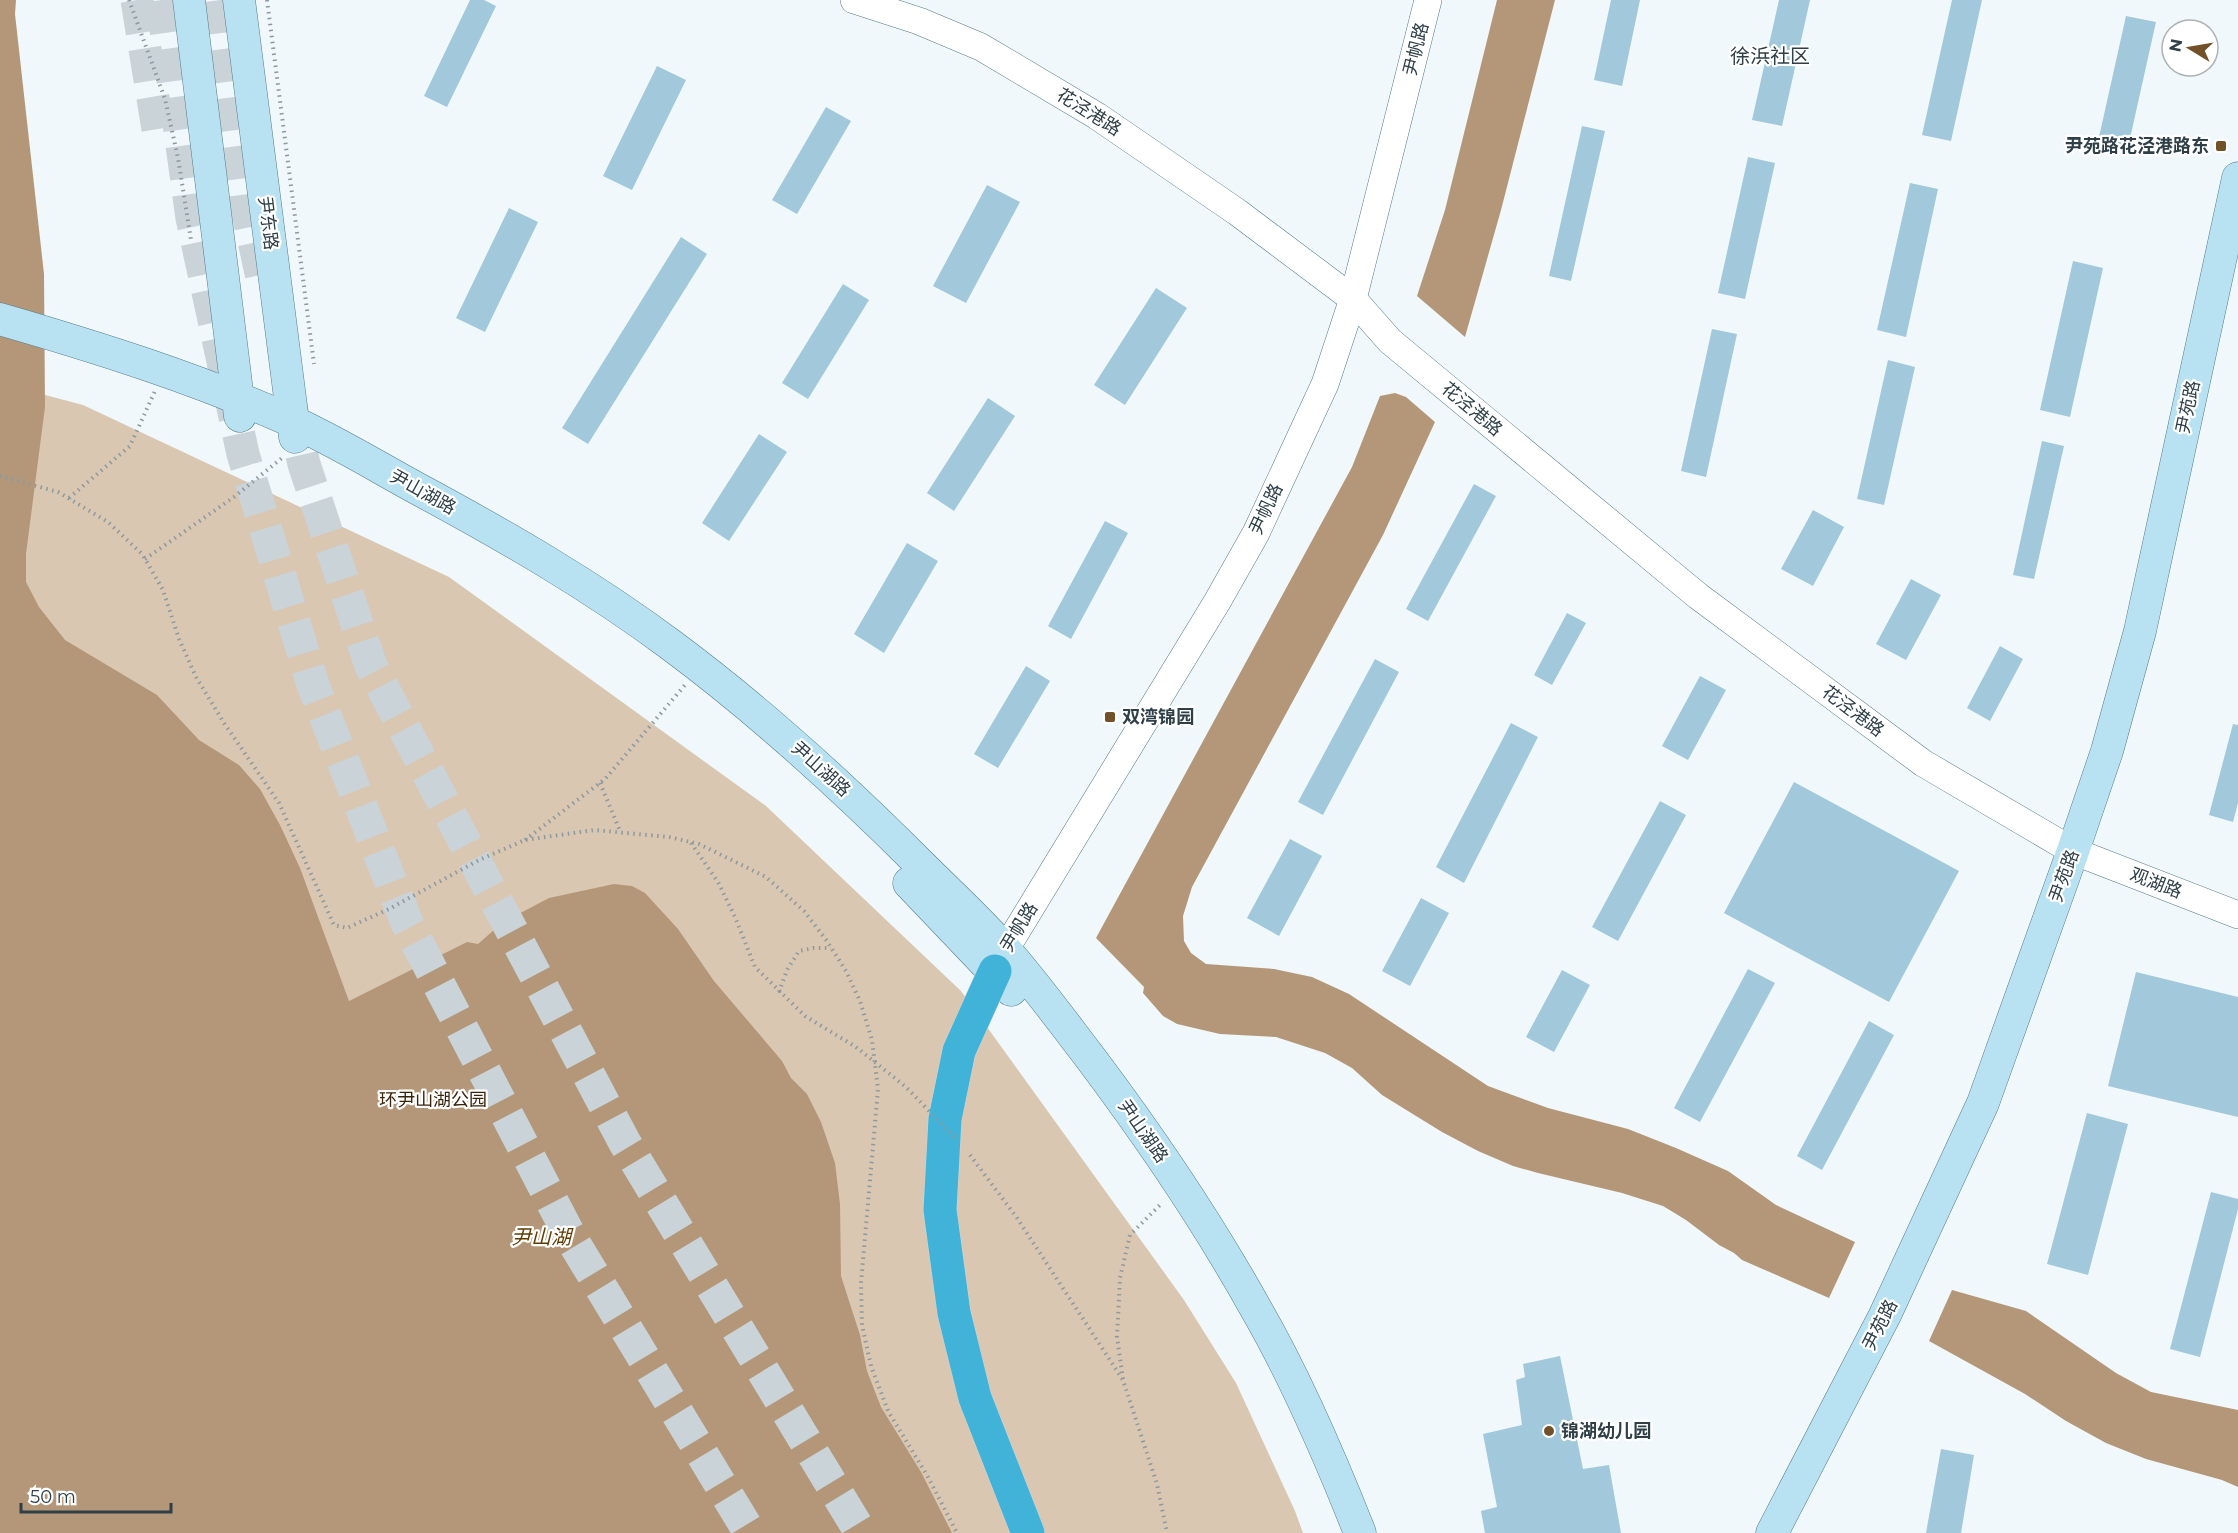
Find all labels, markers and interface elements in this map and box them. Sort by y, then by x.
north arrow [2160,18,2220,78]
street label: 尹帆路 [1399,20,1433,78]
text: N [2165,37,2186,53]
district label: 徐浜社区 [1730,44,1810,68]
street label: 花泾港路 [1053,84,1125,140]
place label: 尹苑路花泾港路东 [2065,135,2209,157]
marker: 尹苑路花泾港路东 [2214,139,2228,153]
street label: 尹东路 [254,195,282,251]
street label: 花泾港路 [1437,377,1507,441]
street label: 尹苑路 [2172,378,2204,436]
street label: 尹山湖路 [386,465,460,519]
street label: 尹帆路 [1245,480,1287,538]
street label: 花泾港路 [1818,681,1888,741]
place label: 双湾锦园 [1122,706,1194,728]
marker: 双湾锦园 [1103,710,1117,724]
street label: 尹山湖路 [787,737,855,801]
street label: 尹苑路 [2044,847,2084,905]
street label: 观湖路 [2127,863,2185,903]
street label: 尹帆路 [996,898,1042,956]
park label: 环尹山湖公园 [379,1089,487,1111]
street label: 尹山湖路 [1113,1095,1173,1167]
water label: 尹山湖 [511,1225,574,1249]
street label: 尹苑路 [1858,1296,1902,1354]
place label: 锦湖幼儿园 [1561,1420,1651,1442]
marker: 锦湖幼儿园 [1542,1424,1556,1438]
scale bar [21,1476,171,1514]
text: 50 m [30,1486,76,1508]

